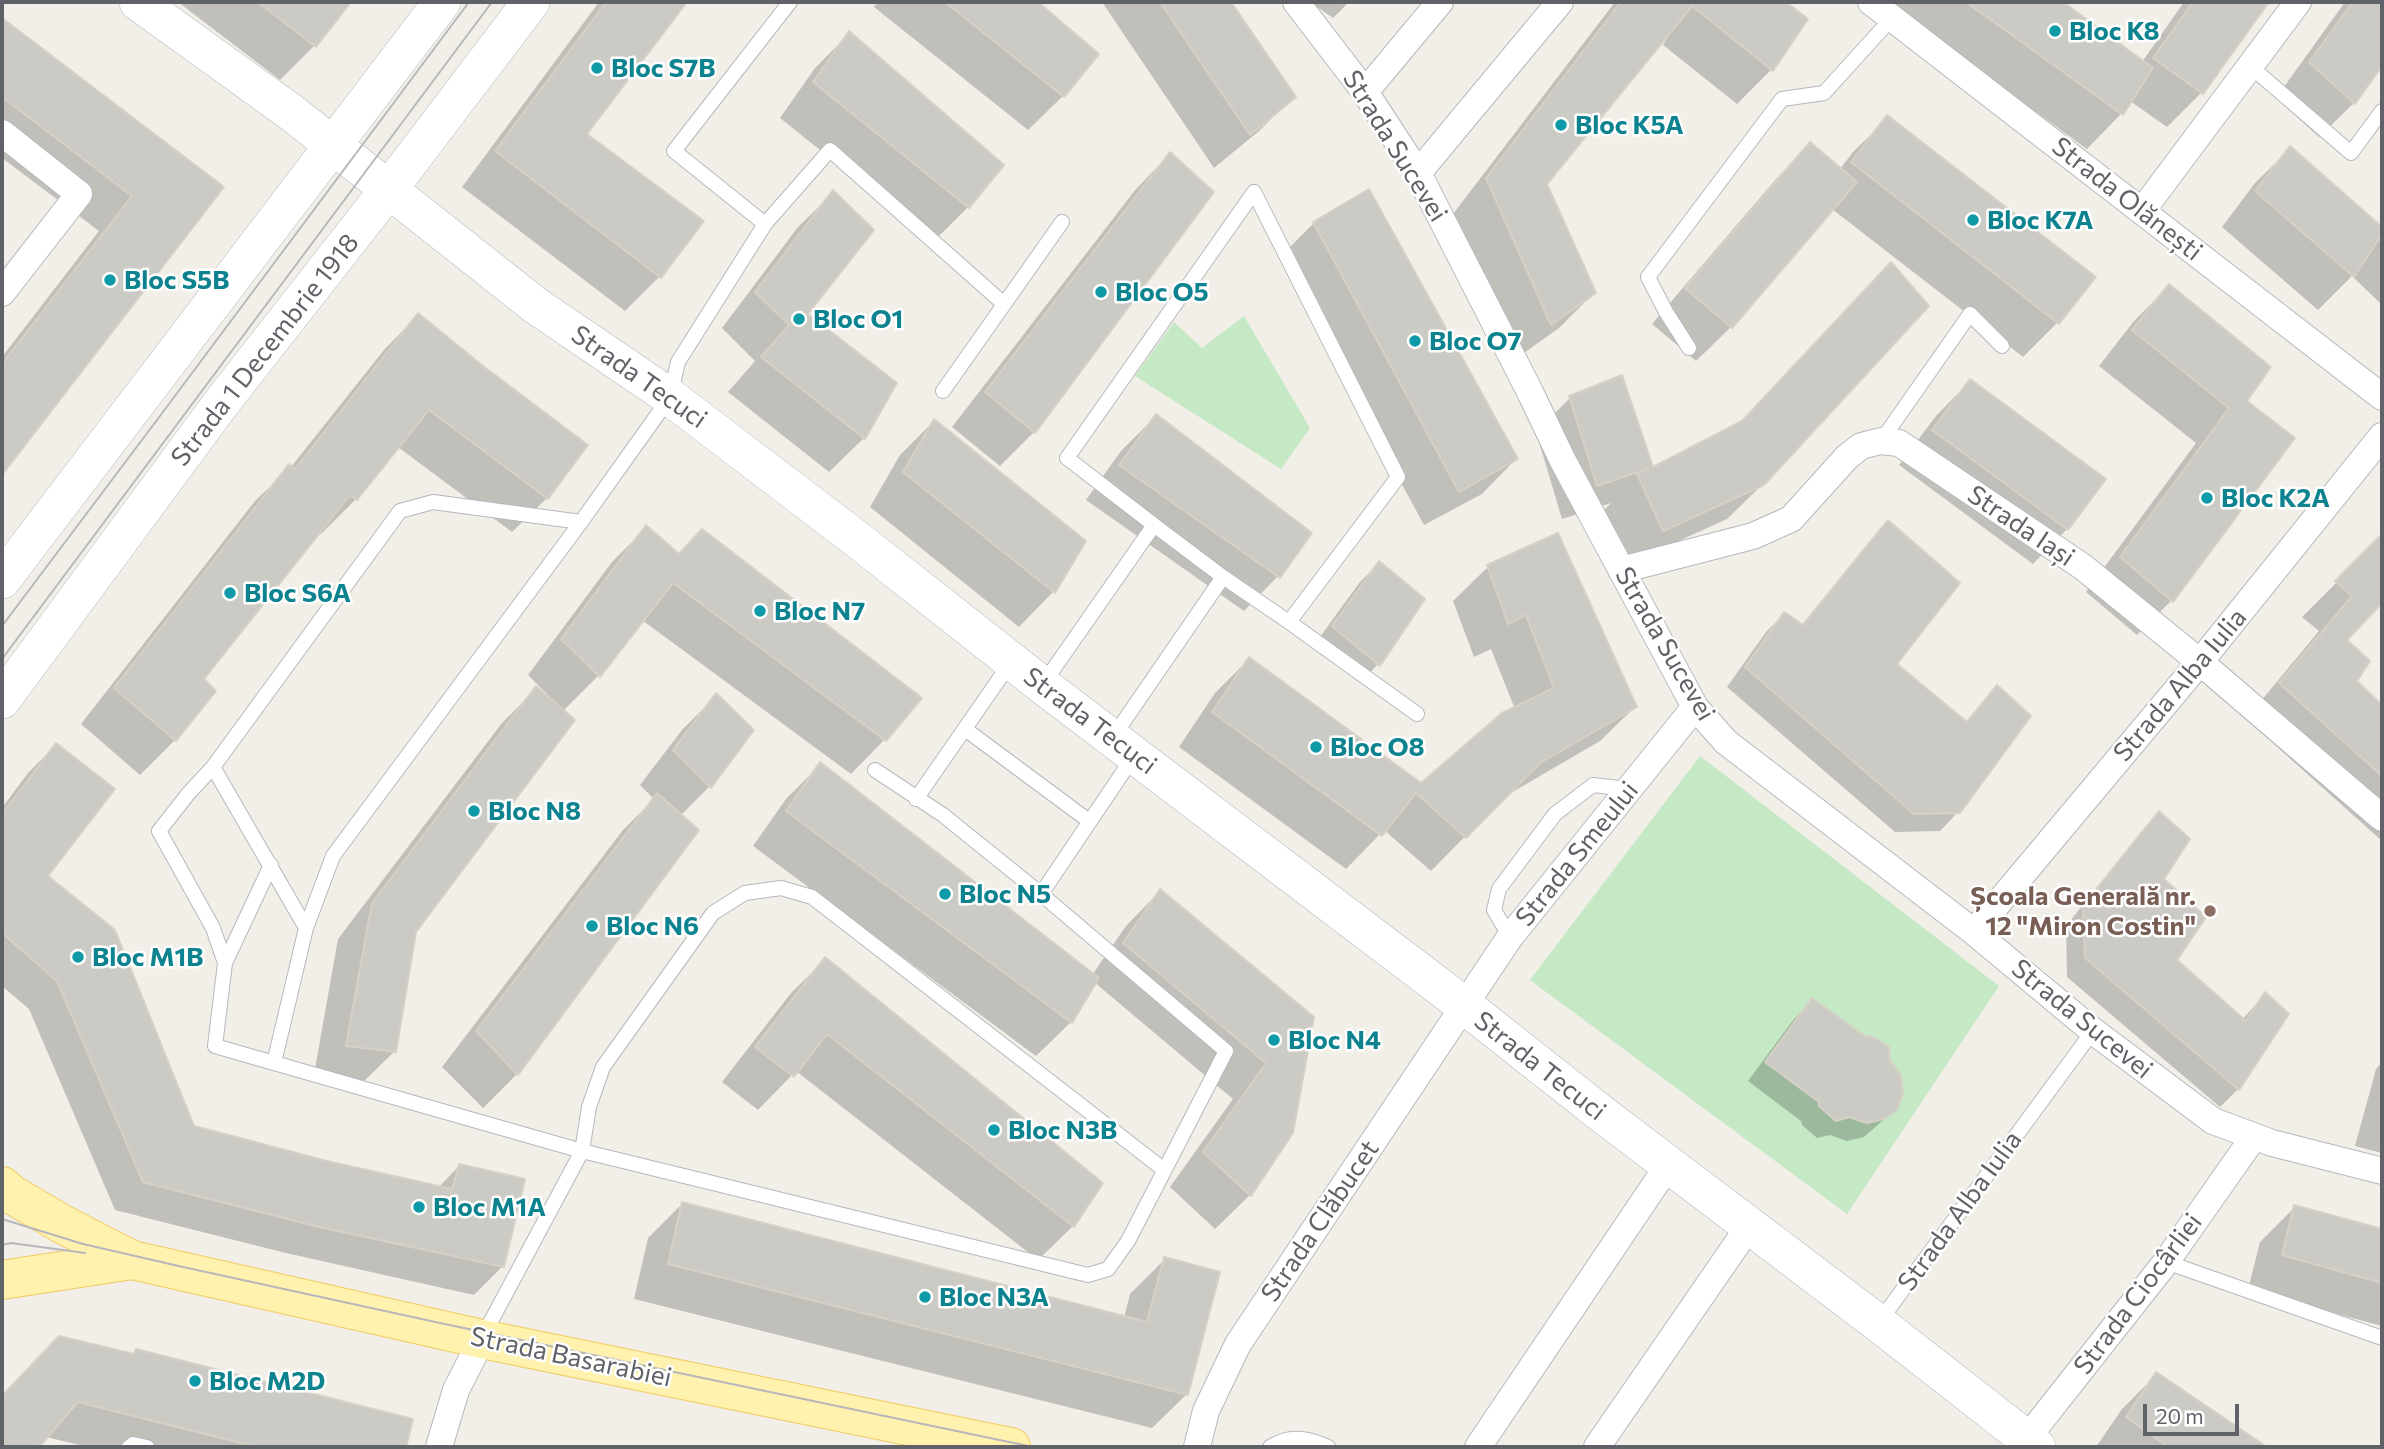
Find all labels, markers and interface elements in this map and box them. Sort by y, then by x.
place label: Bloc K8 [2069,15,2160,47]
marker: Bloc K8 [2047,23,2063,39]
place label: Bloc S7B [611,52,716,84]
marker: Bloc S7B [589,60,605,76]
street label: Strada Sucevei [1336,65,1454,227]
place label: Bloc K5A [1575,109,1684,141]
marker: Bloc K5A [1553,117,1569,133]
street label: Strada Olănești [2046,131,2208,267]
place label: Bloc K7A [1987,204,2094,236]
marker: Bloc K7A [1965,212,1981,228]
street label: Strada 1 Decembrie 1918 [165,228,365,472]
place label: Bloc S5B [124,264,229,296]
marker: Bloc S5B [102,272,118,288]
place label: Bloc O5 [1115,276,1209,308]
marker: Bloc O5 [1093,284,1109,300]
place label: Bloc O1 [813,303,903,335]
marker: Bloc O1 [791,311,807,327]
street label: Strada Tecuci [565,319,713,435]
place label: Bloc O7 [1429,325,1521,357]
marker: Bloc O7 [1407,333,1423,349]
street label: Strada Iași [1962,479,2080,573]
place label: Bloc K2A [2221,482,2330,514]
marker: Bloc K2A [2199,490,2215,506]
street label: Strada Sucevei [1608,562,1722,726]
place label: Bloc S6A [244,577,351,609]
marker: Bloc S6A [222,585,238,601]
place label: Bloc N7 [774,595,865,627]
street label: Strada Alba Iulia [2107,602,2253,768]
marker: Bloc N7 [752,603,768,619]
street label: Strada Tecuci [1017,661,1163,781]
place label: Bloc O8 [1330,731,1425,763]
marker: Bloc O8 [1308,739,1324,755]
street label: Strada Smeului [1509,775,1645,933]
place label: Bloc N8 [488,795,581,827]
marker: Bloc N8 [466,803,482,819]
place label: Bloc N5 [959,878,1051,910]
place label: Școala Generală nr. 12 "Miron Costin" [1970,880,2196,942]
marker: Bloc N5 [937,886,953,902]
marker: Școala Generală nr. 12 "Miron Costin" [2202,903,2218,919]
place label: Bloc N6 [606,910,699,942]
marker: Bloc N6 [584,918,600,934]
place label: Bloc M1B [92,941,203,973]
marker: Bloc M1B [70,949,86,965]
street label: Strada Sucevei [2005,953,2159,1085]
street label: Strada Tecuci [1468,1005,1612,1127]
place label: Bloc N4 [1288,1024,1381,1056]
marker: Bloc N4 [1266,1032,1282,1048]
place label: Bloc N3B [1008,1114,1117,1146]
marker: Bloc N3B [986,1122,1002,1138]
street label: Strada Alba Iulia [1891,1125,2029,1297]
street label: Strada Clăbucet [1255,1134,1385,1308]
place label: Bloc M1A [433,1191,546,1223]
marker: Bloc M1A [411,1199,427,1215]
street label: Strada Ciocârliei [2067,1207,2209,1381]
place label: Bloc N3A [939,1281,1049,1313]
marker: Bloc N3A [917,1289,933,1305]
street label: Strada Basarabiei [468,1320,674,1394]
place label: Bloc M2D [209,1365,325,1397]
marker: Bloc M2D [187,1373,203,1389]
scale bar [2146,1390,2242,1434]
text: 20 m [2156,1403,2204,1428]

